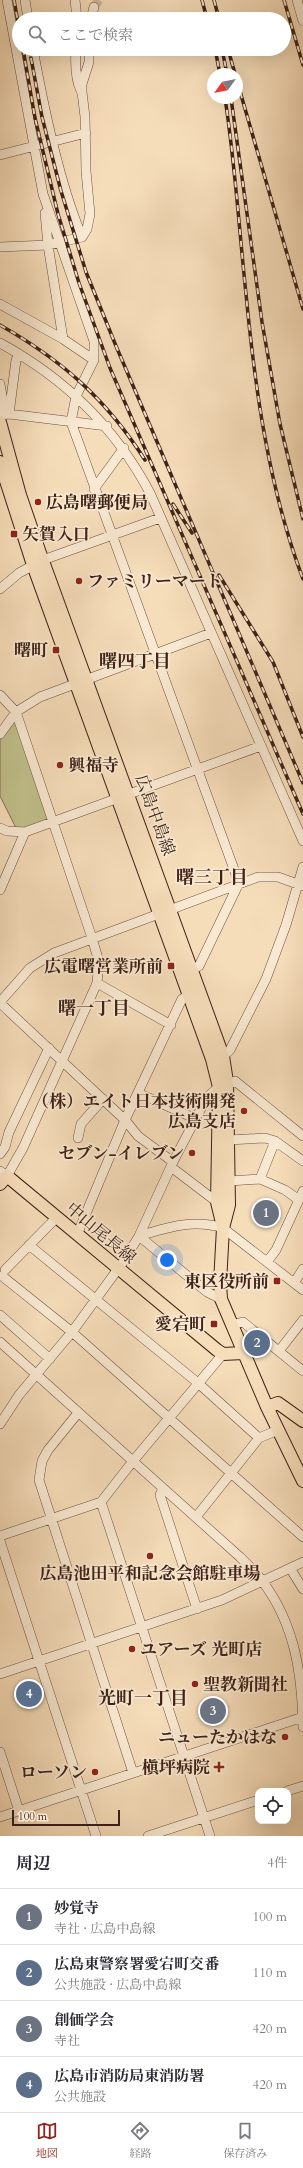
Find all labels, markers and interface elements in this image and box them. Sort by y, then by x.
search box [12,12,291,56]
icon: search [26,23,48,45]
text: ここで検索 [58,25,133,45]
north arrow [207,68,243,104]
place label: 広島曙郵便局 [46,491,148,514]
marker: 広島曙郵便局 [33,497,43,507]
place label: 矢賀入口 [22,523,90,546]
marker: 矢賀入口 [9,529,19,539]
place label: ファミリーマート [87,570,223,593]
marker: ファミリーマート [74,576,84,586]
place label: 曙町 [14,639,48,662]
marker: 曙町 [51,645,61,655]
district label: 曙四丁目 [99,649,171,674]
place label: 興福寺 [68,754,119,777]
marker: 興福寺 [55,760,65,770]
street label: 広島中島線 [130,771,180,859]
district label: 曙三丁目 [176,865,248,890]
place label: 広電曙営業所前 [44,955,163,978]
marker: 広電曙営業所前 [166,961,176,971]
district label: 曙一丁目 [58,996,130,1021]
place label: （株）エイト日本技術開発 広島支店 [32,1090,236,1133]
marker: （株）エイト日本技術開発 広島支店 [239,1106,249,1116]
place label: セブン-イレブン [58,1142,184,1165]
marker: セブン-イレブン [187,1148,197,1158]
street label: 中山尾長線 [61,1197,141,1269]
pin: 1 [253,1198,279,1228]
your location [157,1250,177,1270]
place label: 東区役所前 [184,1270,269,1293]
marker: 東区役所前 [272,1276,282,1286]
place label: 愛宕町 [155,1313,206,1336]
marker: 愛宕町 [209,1319,219,1329]
pin: 2 [244,1328,270,1358]
marker: 広島池田平和記念会館駐車場 [145,1551,155,1561]
place label: 広島池田平和記念会館駐車場 [40,1562,261,1585]
place label: ユアーズ 光町店 [140,1638,262,1661]
marker: ユアーズ 光町店 [127,1644,137,1654]
place label: 聖教新聞社 [203,1673,288,1696]
pin: 4 [16,1679,42,1709]
marker: 聖教新聞社 [190,1679,200,1689]
district label: 光町一丁目 [98,1686,188,1711]
pin: 3 [200,1696,226,1726]
place label: ニューたかはな [158,1726,277,1749]
marker: ニューたかはな [280,1732,290,1742]
place label: 槇坪病院 [142,1756,210,1779]
place label: ローソン [20,1761,87,1784]
marker: 槇坪病院 [213,1761,225,1773]
marker: ローソン [90,1767,100,1777]
map controls [255,1788,291,1824]
button: locate [255,1788,291,1824]
scale bar [12,1808,120,1827]
text: 100 m [18,1809,47,1824]
text: 周辺 [16,1852,50,1875]
text: 4件 [267,1854,287,1872]
text: 妙覚寺 [54,1898,99,1918]
text: 1 [26,1908,32,1926]
text: 100 m [253,1908,287,1926]
text: 寺社 · 広島中島線 [54,1920,155,1938]
text: 広島東警察署愛宕町交番 [54,1954,219,1974]
text: 2 [26,1964,32,1982]
text: 110 m [253,1964,287,1982]
text: 公共施設 · 広島中島線 [54,1976,181,1994]
text: 創価学会 [54,2010,114,2030]
text: 3 [26,2020,32,2038]
text: 420 m [253,2020,287,2038]
text: 寺社 [54,2032,80,2050]
text: 広島市消防局東消防署 [54,2066,204,2086]
text: 4 [26,2076,32,2094]
text: 420 m [253,2076,287,2094]
text: 公共施設 [54,2088,106,2106]
tab: 地図 [36,2120,58,2161]
tab: 経路 [129,2120,151,2161]
tab: 保存済み [223,2120,267,2161]

